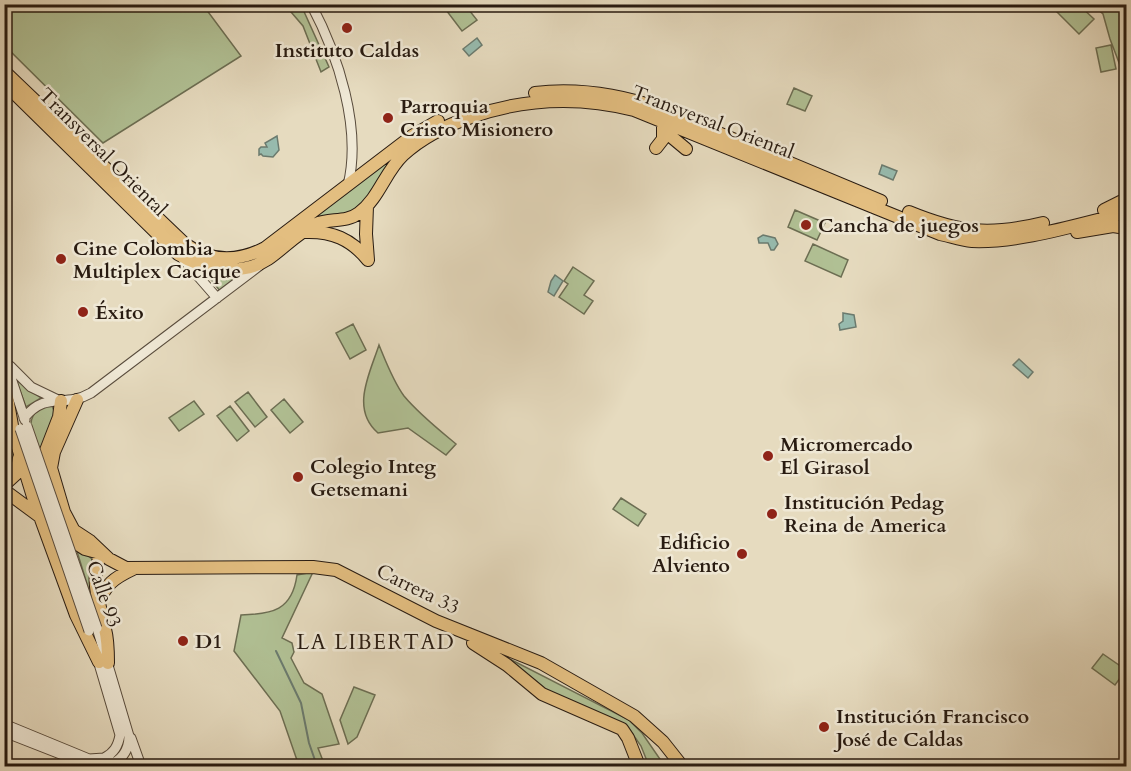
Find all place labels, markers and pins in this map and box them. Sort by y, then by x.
marker: Instituto Caldas [340,21,354,35]
place label: Instituto Caldas [275,37,419,64]
place label: Parroquia Cristo Misionero [400,93,553,143]
marker: Parroquia Cristo Misionero [381,111,395,125]
place label: Cancha de juegos [818,212,979,239]
marker: Cancha de juegos [799,218,813,232]
place label: Cine Colombia Multiplex Cacique [73,235,241,285]
marker: Cine Colombia Multiplex Cacique [54,252,68,266]
place label: Éxito [95,299,144,326]
marker: Éxito [76,305,90,319]
place label: Micromercado El Girasol [780,431,913,481]
marker: Micromercado El Girasol [761,449,775,463]
place label: Colegio Integ Getsemani [310,453,436,503]
marker: Colegio Integ Getsemani [291,470,305,484]
place label: Institución Pedag Reina de America [784,489,946,539]
marker: Institución Pedag Reina de America [765,507,779,521]
place label: Edificio Alviento [652,529,730,579]
marker: Edificio Alviento [735,547,749,561]
place label: D1 [195,628,222,655]
marker: D1 [176,634,190,648]
place label: Institución Francisco José de Caldas [833,703,1029,753]
marker: Institución Francisco José de Caldas [817,720,831,734]

